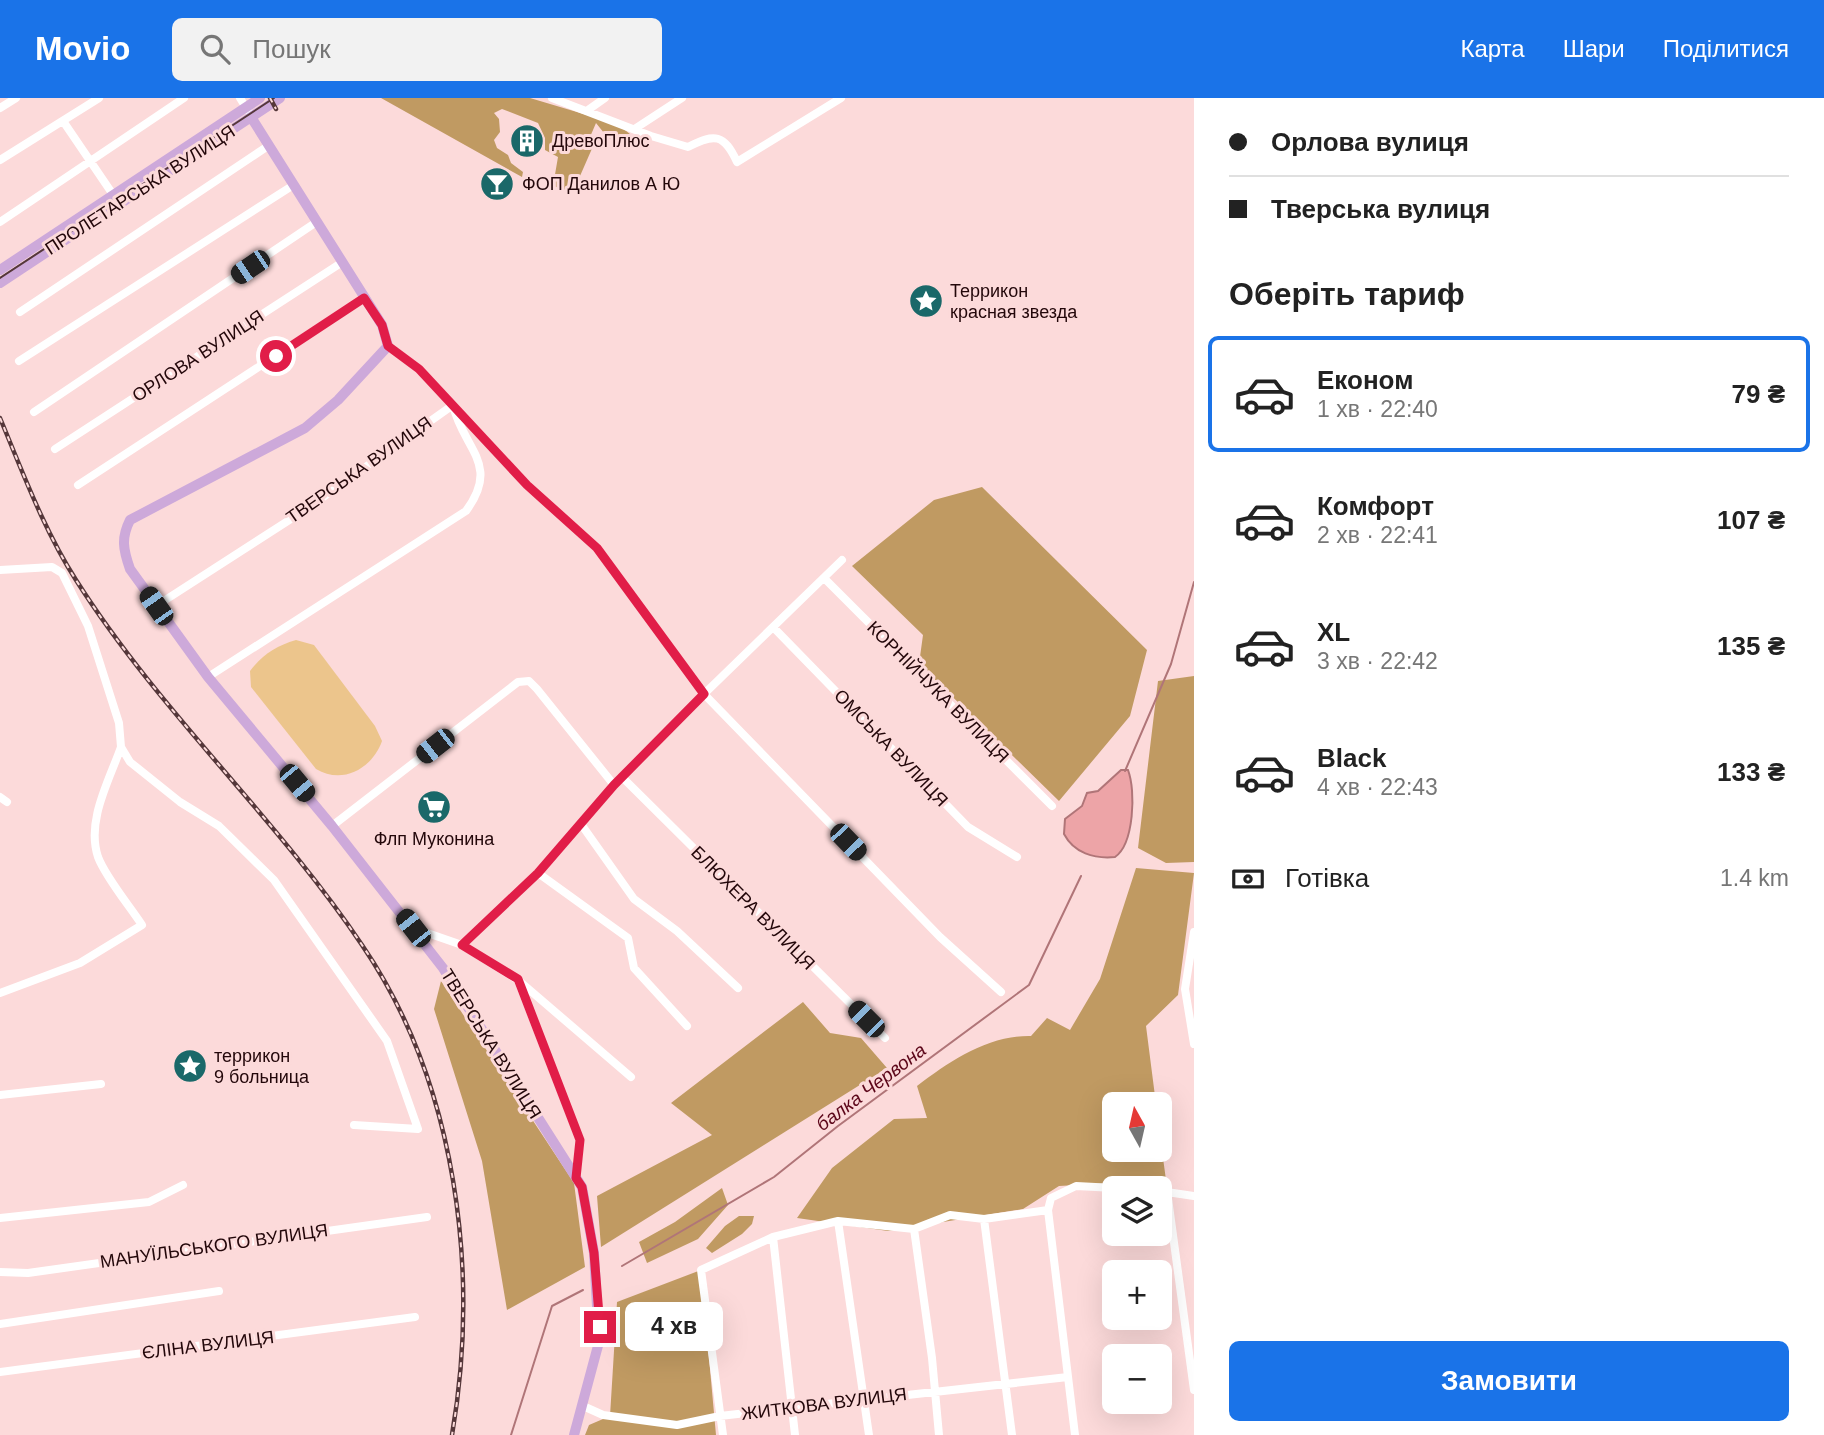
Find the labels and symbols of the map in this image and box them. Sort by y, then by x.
street label: ПРОЛЕТАРСЬКА ВУЛИЦЯ [41,121,239,259]
building icon: ДревоПлюс [508,122,546,160]
place label: ДревоПлюс [552,131,650,151]
bar icon: ФОП Данилов А Ю [478,165,516,203]
place label: ФОП Данилов А Ю [522,174,680,194]
car [227,247,274,287]
place label: Террикон красная звезда [950,281,1078,322]
place icon: Террикон красная звезда [907,282,945,320]
street label: ОРЛОВА ВУЛИЦЯ [129,306,267,406]
route start [260,340,292,372]
street label: ТВЕРСЬКА ВУЛИЦЯ [283,412,435,528]
car [136,583,177,629]
street label: КОРНІЙЧУКА ВУЛИЦЯ [863,617,1013,767]
street label: ОМСЬКА ВУЛИЦЯ [830,685,952,811]
car [412,725,459,767]
car [276,760,319,806]
supermarket icon: Флп Муконина [415,788,453,826]
car [826,820,871,864]
place label: Флп Муконина [374,829,495,849]
street label: БЛЮХЕРА ВУЛИЦЯ [687,842,819,974]
car [392,905,435,951]
street label: ТВЕРСЬКА ВУЛИЦЯ [437,966,545,1122]
car [844,997,889,1041]
water label: балка Червона [812,1039,930,1135]
place label: террикон 9 больница [214,1046,310,1087]
place icon: террикон 9 больница [171,1047,209,1085]
north arrow [1102,1092,1172,1162]
street label: МАНУЇЛЬСЬКОГО ВУЛИЦЯ [99,1220,329,1272]
callout: 4 хв [624,1302,722,1352]
route end [584,1311,616,1343]
street label: ЄЛІНА ВУЛИЦЯ [141,1327,275,1363]
street label: ЖИТКОВА ВУЛИЦЯ [740,1384,908,1424]

